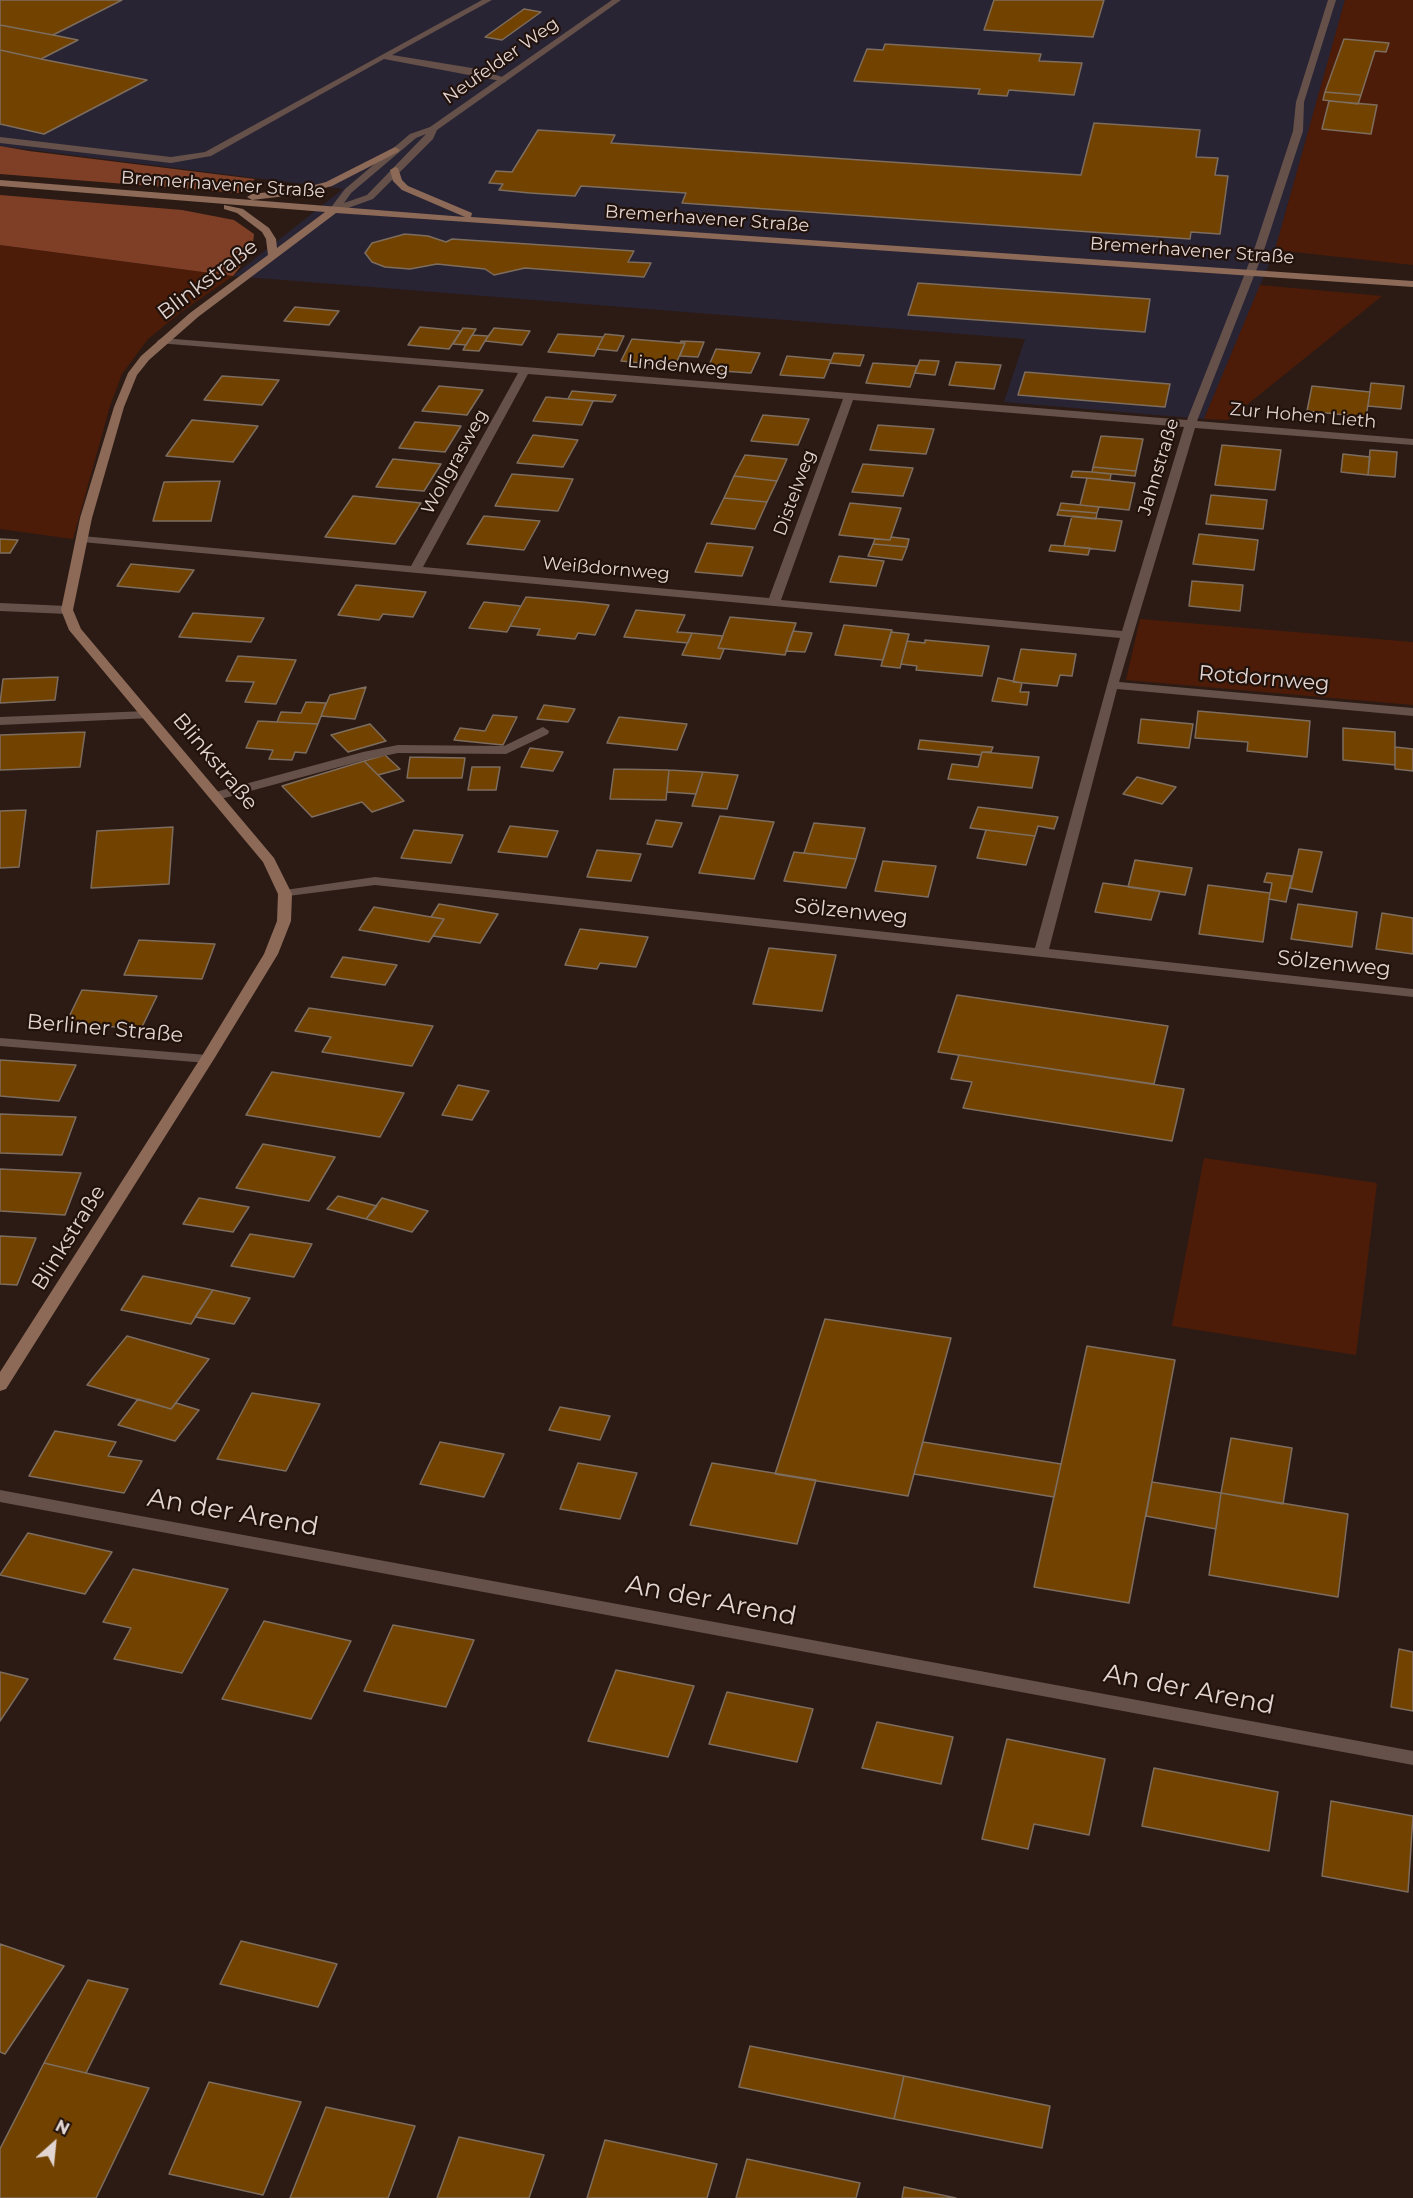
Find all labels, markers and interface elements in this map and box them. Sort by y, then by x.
street label: Neufelder Weg [439,13,563,109]
street label: Bremerhavener Straße [120,167,326,203]
street label: Bremerhavener Straße [604,201,810,237]
street label: Bremerhavener Straße [1089,233,1295,269]
street label: Blinkstraße [153,234,263,326]
street label: Lindenweg [627,351,729,381]
street label: Zur Hohen Lieth [1229,399,1377,433]
street label: Wollgrasweg [417,406,493,518]
street label: Jahnstraße [1134,416,1184,518]
street label: Distelweg [769,447,821,539]
street label: Weißdornweg [541,553,671,585]
street label: Rotdornweg [1197,661,1331,697]
street label: Blinkstraße [167,708,263,816]
street label: Sölzenweg [793,894,909,930]
street label: Sölzenweg [1276,946,1392,982]
street label: Berliner Straße [26,1010,184,1048]
street label: Blinkstraße [27,1181,111,1295]
street label: An der Arend [145,1483,321,1543]
street label: An der Arend [623,1569,799,1633]
street label: An der Arend [1101,1658,1277,1722]
north arrow [24,2114,84,2174]
text: N [52,2116,72,2139]

